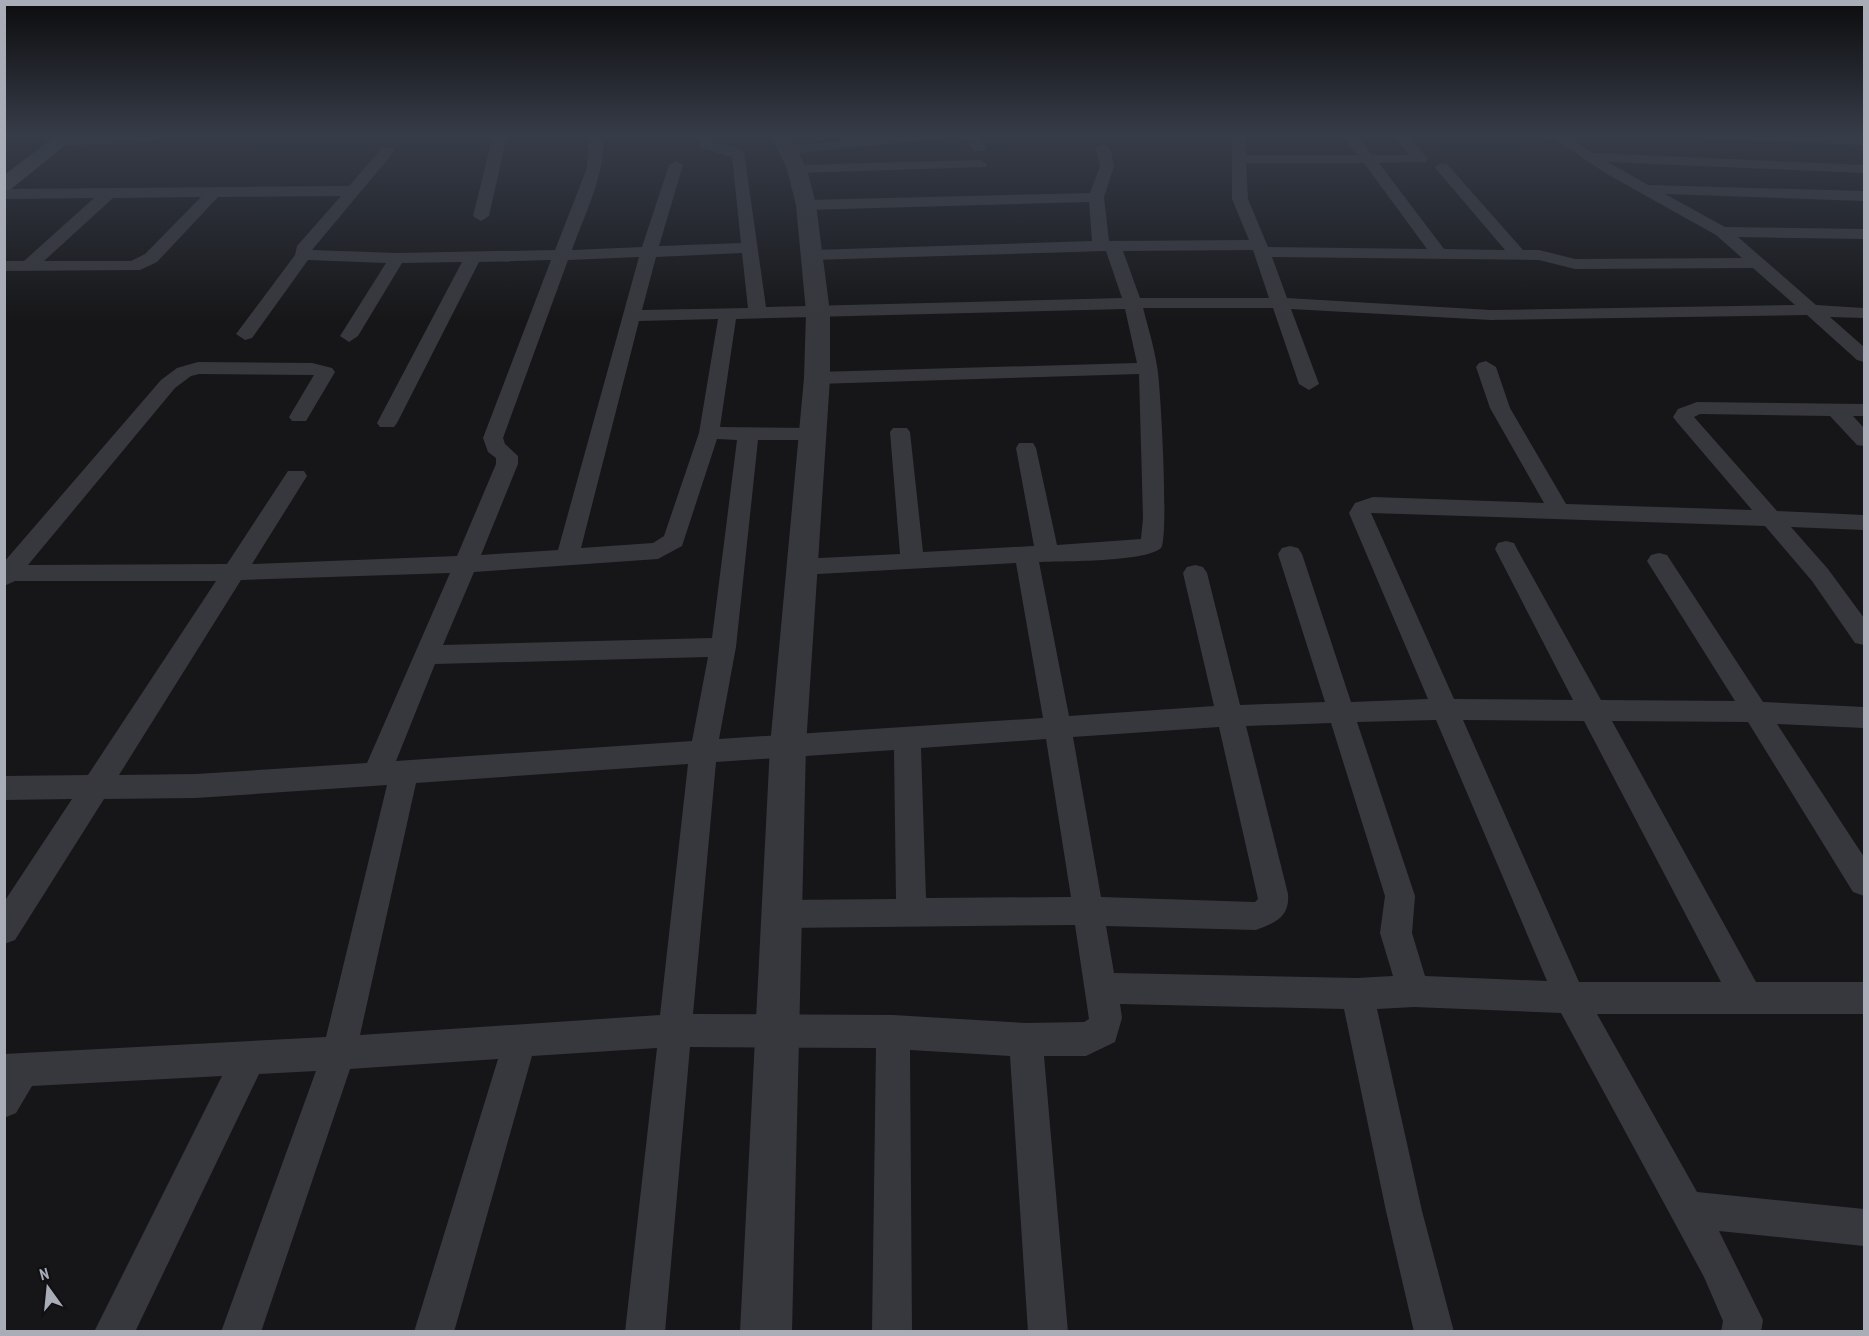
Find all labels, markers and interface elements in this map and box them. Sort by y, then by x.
north arrow [18,1258,78,1318]
text: N [37,1263,51,1284]

